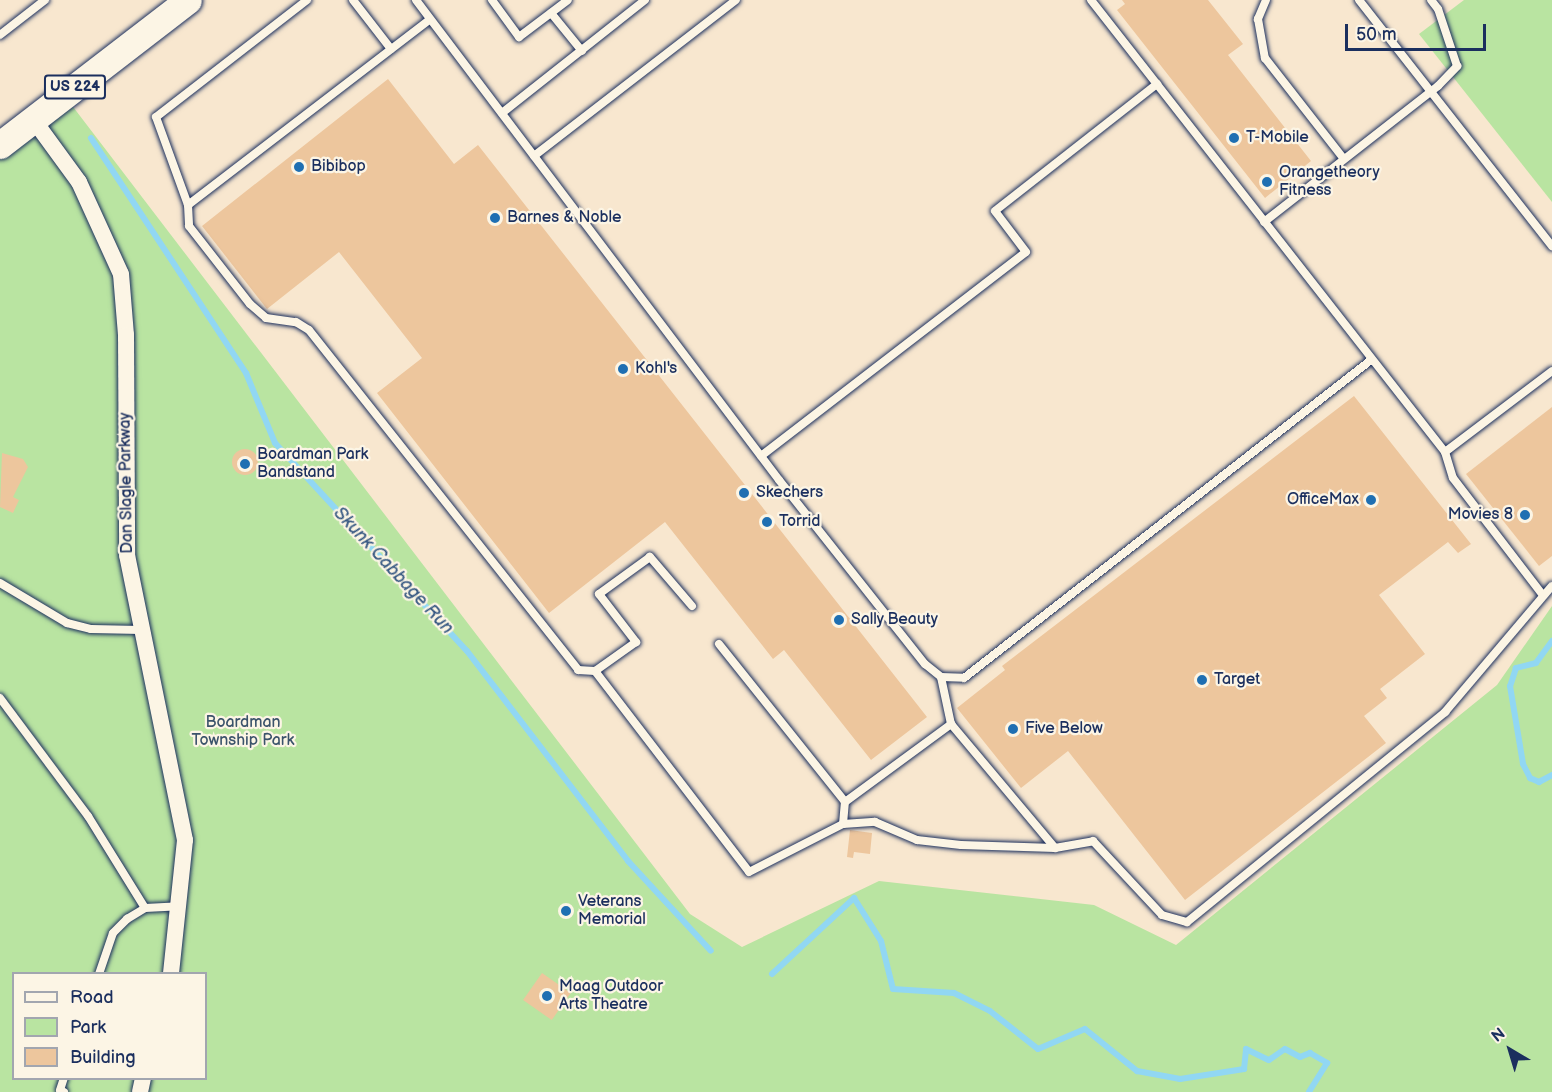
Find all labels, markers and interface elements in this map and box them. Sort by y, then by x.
scale bar [1348,12,1489,50]
text: 50 m [1356,24,1397,45]
road number: US 224 [44,75,106,99]
place label: T-Mobile [1246,128,1309,148]
marker: T-Mobile [1227,131,1241,145]
place label: Bibibop [311,157,366,177]
marker: Bibibop [292,160,306,174]
place label: Orangetheory Fitness [1279,163,1380,201]
marker: Orangetheory Fitness [1260,175,1274,189]
place label: Barnes & Noble [507,208,622,228]
marker: Barnes & Noble [488,211,502,225]
place label: Kohl's [635,359,677,379]
marker: Kohl's [616,362,630,376]
street label: Dan Slagle Parkway [116,412,138,554]
place label: Boardman Park Bandstand [257,445,368,483]
marker: Boardman Park Bandstand [238,457,252,471]
place label: Skechers [756,483,823,503]
marker: Skechers [737,486,751,500]
place label: OfficeMax [1287,490,1359,510]
marker: OfficeMax [1364,493,1378,507]
water label: Skunk Cabbage Run [328,503,458,639]
place label: Movies 8 [1448,505,1513,525]
marker: Movies 8 [1518,508,1532,522]
place label: Torrid [779,512,820,532]
marker: Torrid [760,515,774,529]
place label: Sally Beauty [851,610,939,630]
marker: Sally Beauty [832,613,846,627]
place label: Target [1214,670,1260,690]
marker: Target [1195,673,1209,687]
park label: Boardman Township Park [192,713,294,751]
place label: Five Below [1025,719,1103,739]
marker: Five Below [1006,722,1020,736]
place label: Veterans Memorial [578,892,646,930]
marker: Veterans Memorial [559,904,573,918]
legend [12,972,207,1080]
place label: Maag Outdoor Arts Theatre [559,977,663,1015]
text: Road [70,987,114,1008]
marker: Maag Outdoor Arts Theatre [540,989,554,1003]
text: Park [70,1017,106,1038]
north arrow [1480,1020,1540,1080]
text: N [1488,1024,1509,1047]
text: Building [70,1047,136,1068]

